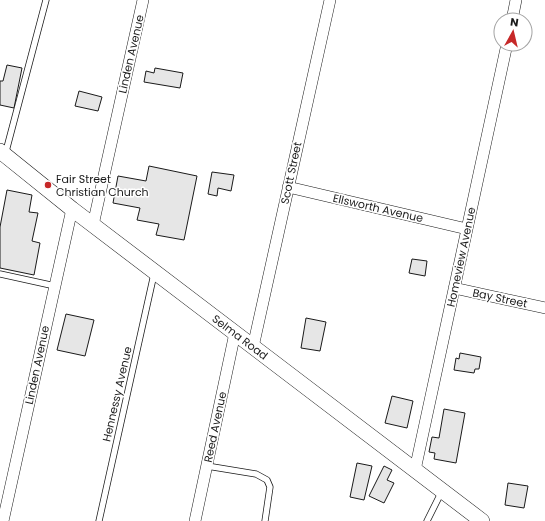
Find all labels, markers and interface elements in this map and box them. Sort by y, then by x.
north arrow [493,12,533,52]
street label: Linden Avenue [114,13,148,95]
text: N [509,14,520,31]
street label: Scott Street [277,140,305,206]
place label: Fair Street Christian Church [56,171,149,200]
marker: Fair Street Christian Church [43,180,53,190]
street label: Ellsworth Avenue [331,190,425,226]
street label: Homeview Avenue [443,205,479,308]
street label: Bay Street [471,284,529,312]
street label: Selma Road [209,311,271,363]
street label: Linden Avenue [21,324,53,406]
street label: Hennessy Avenue [98,345,136,443]
street label: Reed Avenue [200,390,230,464]

